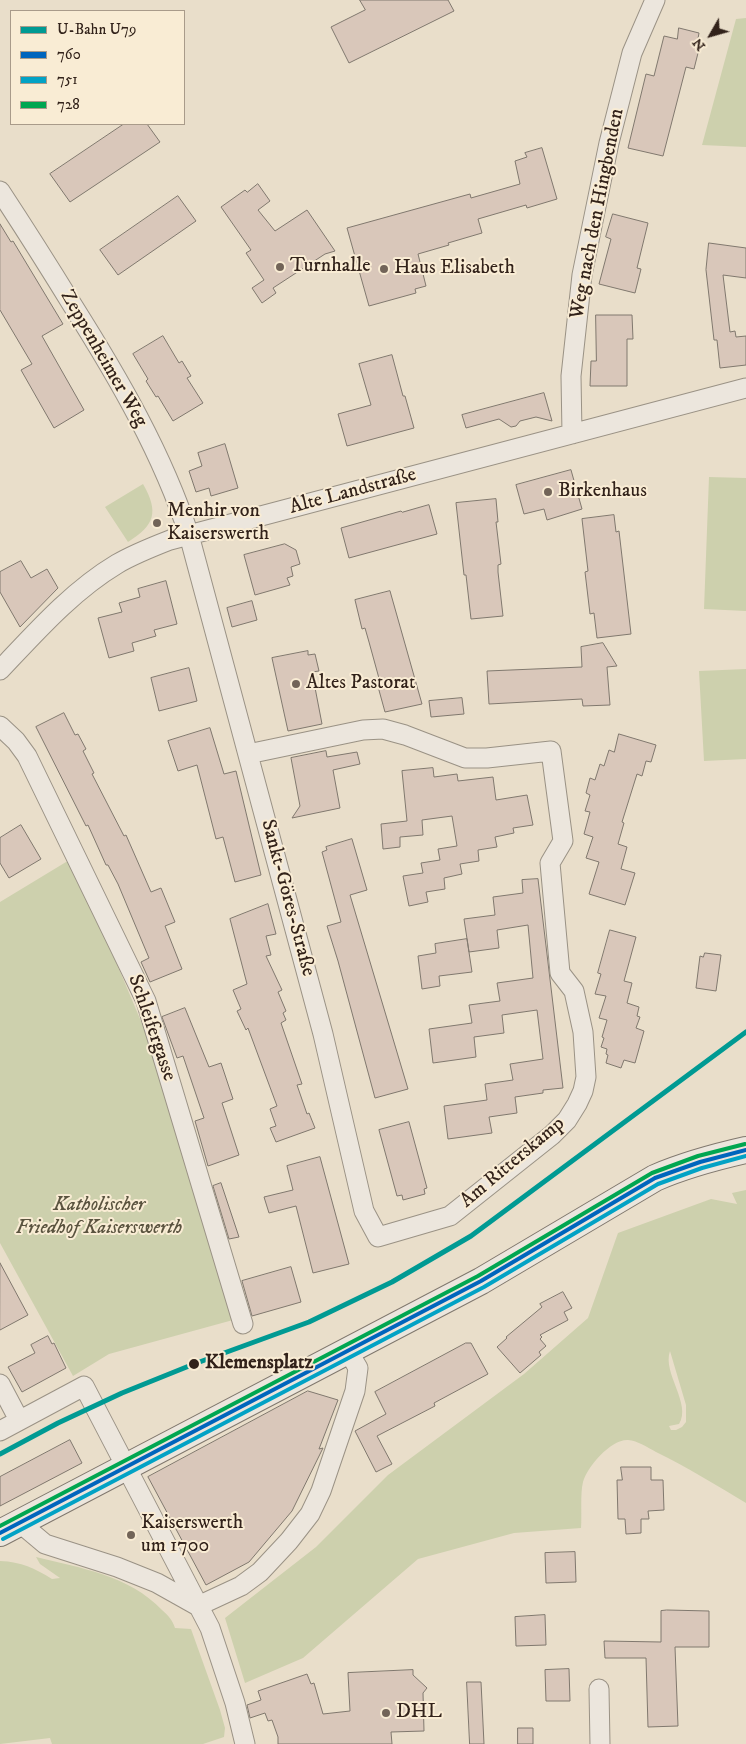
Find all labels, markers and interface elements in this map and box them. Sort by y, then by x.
legend [10,10,185,125]
north arrow [686,10,736,60]
text: U-Bahn U79 [57,20,136,39]
text: N [689,34,710,54]
text: 760 [57,45,81,64]
text: 751 [57,70,78,89]
text: 728 [57,95,80,114]
street label: Weg nach den Hingbenden [566,107,630,321]
place label: Turnhalle [290,255,370,279]
place label: Haus Elisabeth [394,257,515,281]
marker: Turnhalle [274,261,286,273]
marker: Haus Elisabeth [378,263,390,275]
street label: Zeppenheimer Weg [54,286,152,432]
street label: Alte Landstraße [287,464,419,520]
place label: Birkenhaus [558,480,647,504]
marker: Birkenhaus [542,486,554,498]
place label: Menhir von Kaiserswerth [167,500,269,547]
marker: Menhir von Kaiserswerth [151,517,163,529]
place label: Altes Pastorat [306,672,416,696]
marker: Altes Pastorat [290,678,302,690]
street label: Sankt-Göres-Straße [255,817,319,979]
street label: Schleifergasse [122,972,180,1084]
street label: Am Ritterskamp [456,1112,570,1214]
park label: Katholischer Friedhof Kaiserswerth [16,1194,182,1241]
place label: Klemensplatz [205,1352,313,1376]
marker: Klemensplatz [187,1357,201,1371]
place label: Kaiserswerth um 1700 [141,1512,243,1559]
marker: Kaiserswerth um 1700 [125,1529,137,1541]
place label: DHL [396,1701,442,1725]
marker: DHL [380,1707,392,1719]

